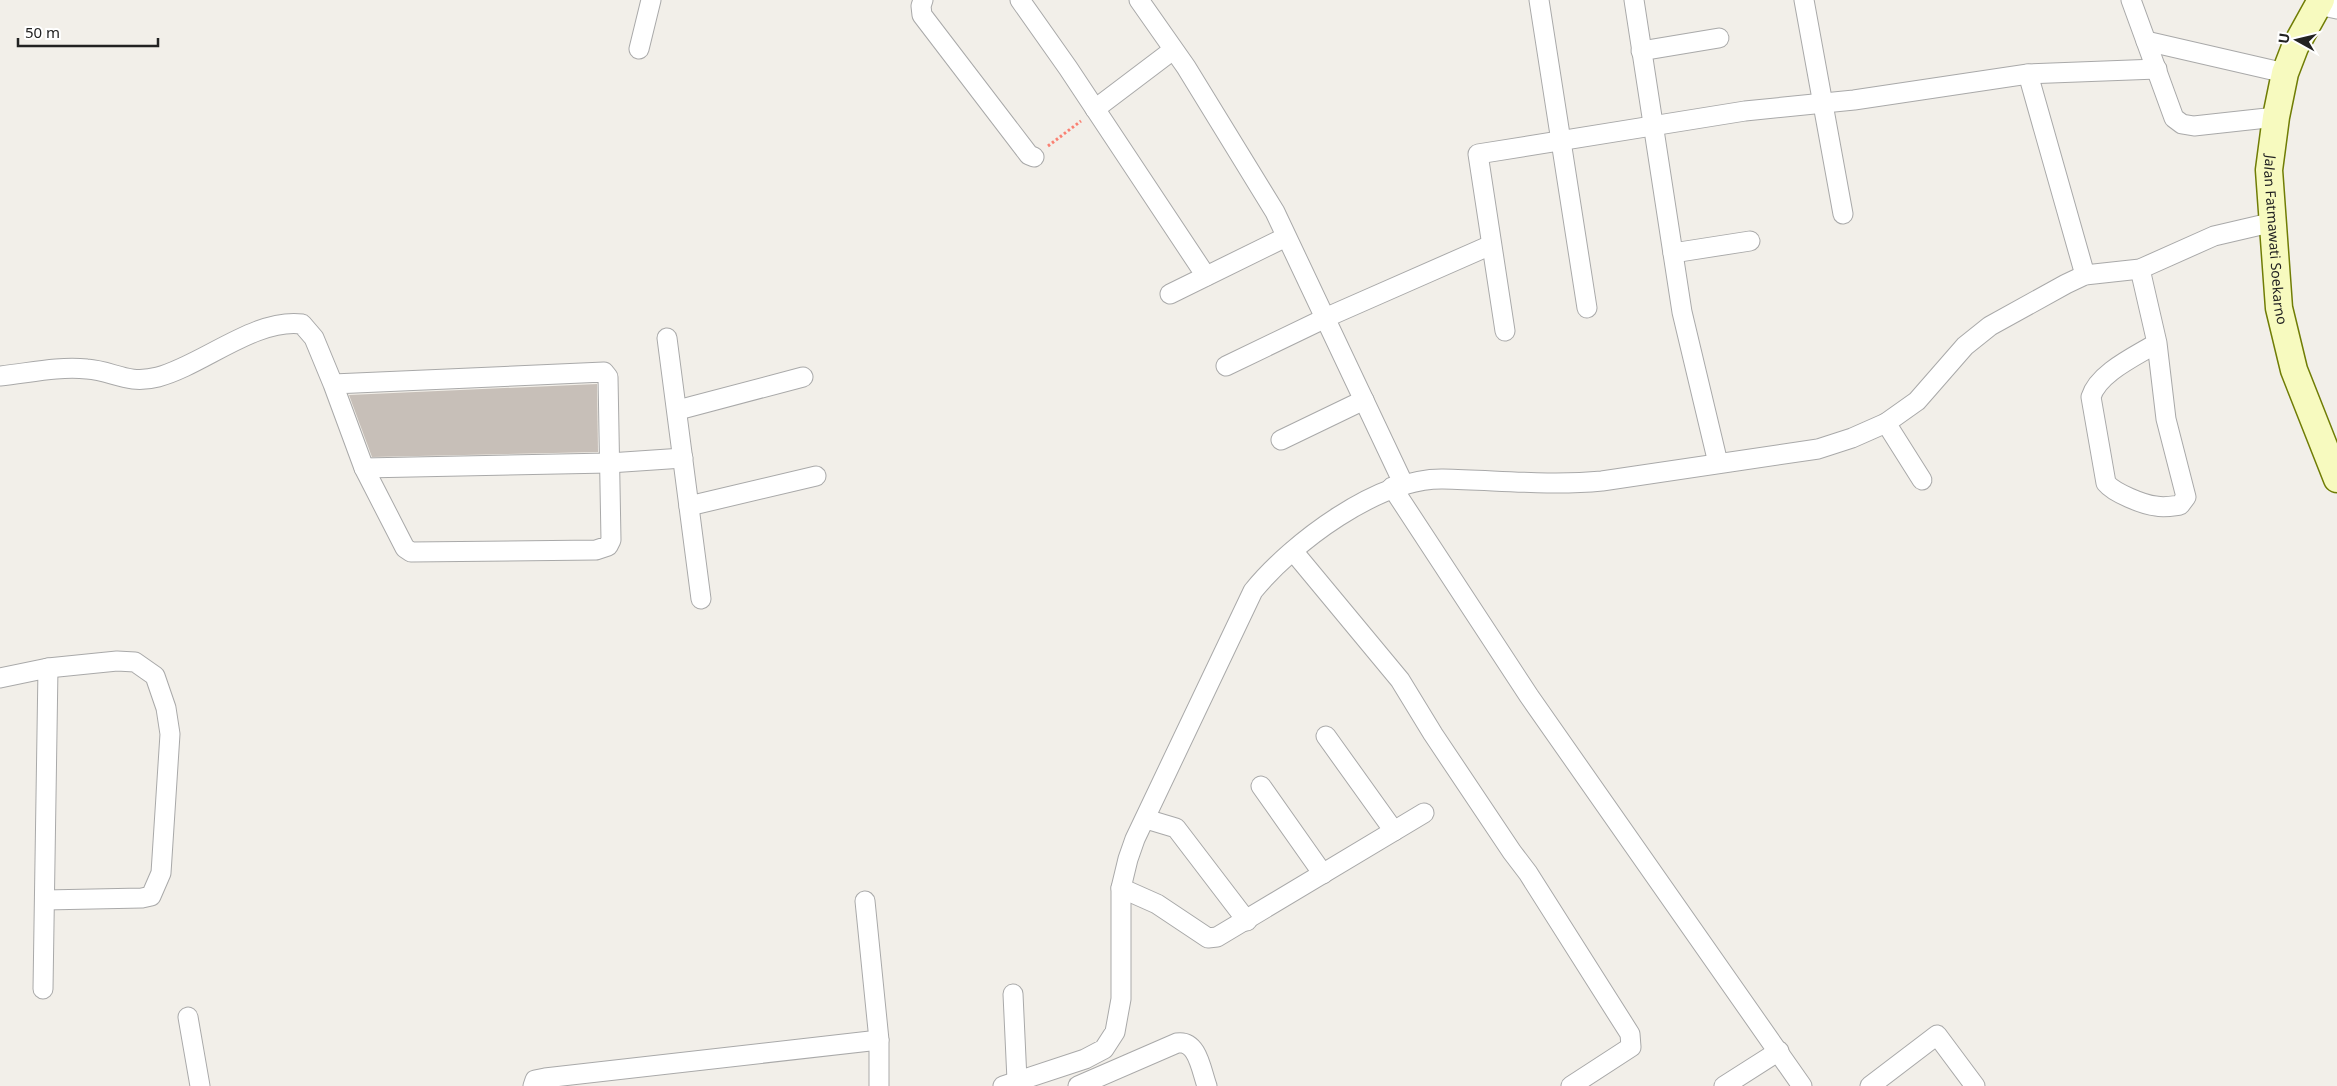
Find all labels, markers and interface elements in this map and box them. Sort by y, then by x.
scale bar [18,15,158,47]
north arrow [2272,15,2322,65]
text: 50 m [25,22,60,42]
text: U [2273,32,2294,45]
street label: Jalan Fatmawati Soekarno [2260,152,2293,326]

